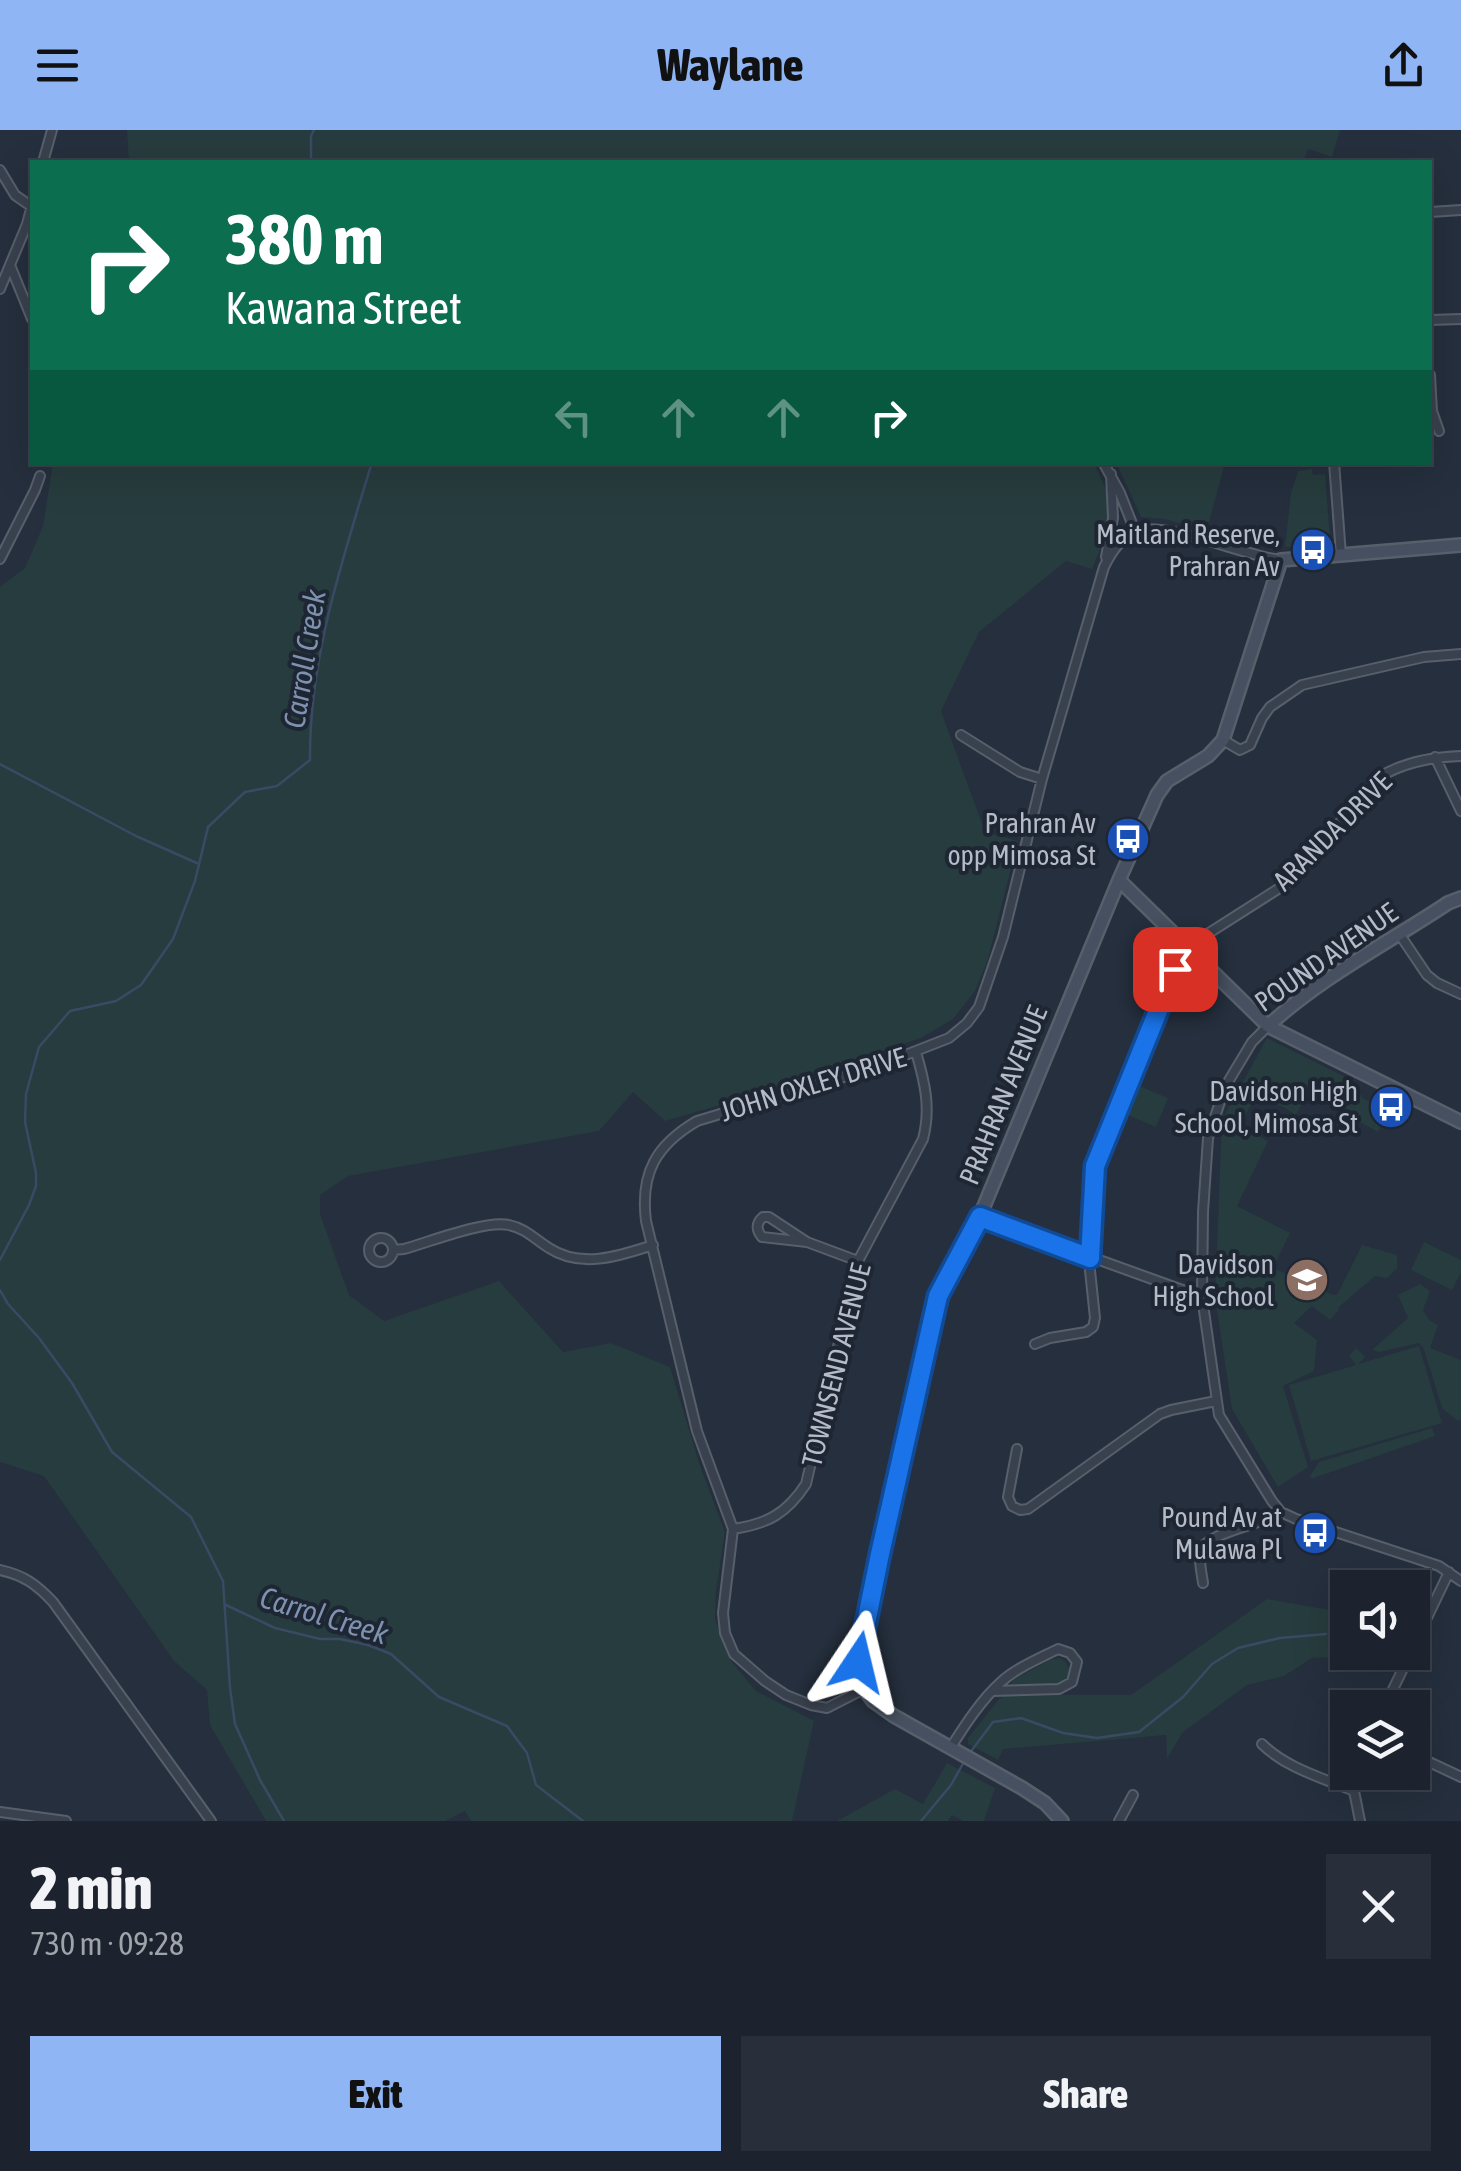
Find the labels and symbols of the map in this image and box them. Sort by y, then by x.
place label: Maitland Reserve, Prahran Av [1096,518,1280,582]
bus stop icon: Maitland Reserve, Prahran Av [1290,527,1336,573]
water label: Carroll Creek [276,586,332,730]
street label: ARANDA DRIVE [1266,765,1398,897]
place label: Prahran Av opp Mimosa St [947,807,1096,871]
bus stop icon: Prahran Av opp Mimosa St [1105,816,1151,862]
street label: POUND AVENUE [1249,896,1403,1018]
pin [1133,927,1218,1012]
street label: PRAHRAN AVENUE [953,1001,1053,1189]
street label: JOHN OXLEY DRIVE [717,1041,910,1127]
place label: Davidson High School, Mimosa St [1175,1075,1358,1139]
bus stop icon: Davidson High School, Mimosa St [1368,1084,1414,1130]
place label: Davidson High School [1152,1248,1275,1312]
school or university icon: Davidson High School [1284,1257,1330,1303]
street label: TOWNSEND AVENUE [795,1260,877,1470]
place label: Pound Av at Mulawa Pl [1161,1501,1283,1565]
bus stop icon: Pound Av at Mulawa Pl [1292,1510,1338,1556]
water label: Carrol Creek [256,1580,393,1651]
position arrow [806,1610,910,1714]

